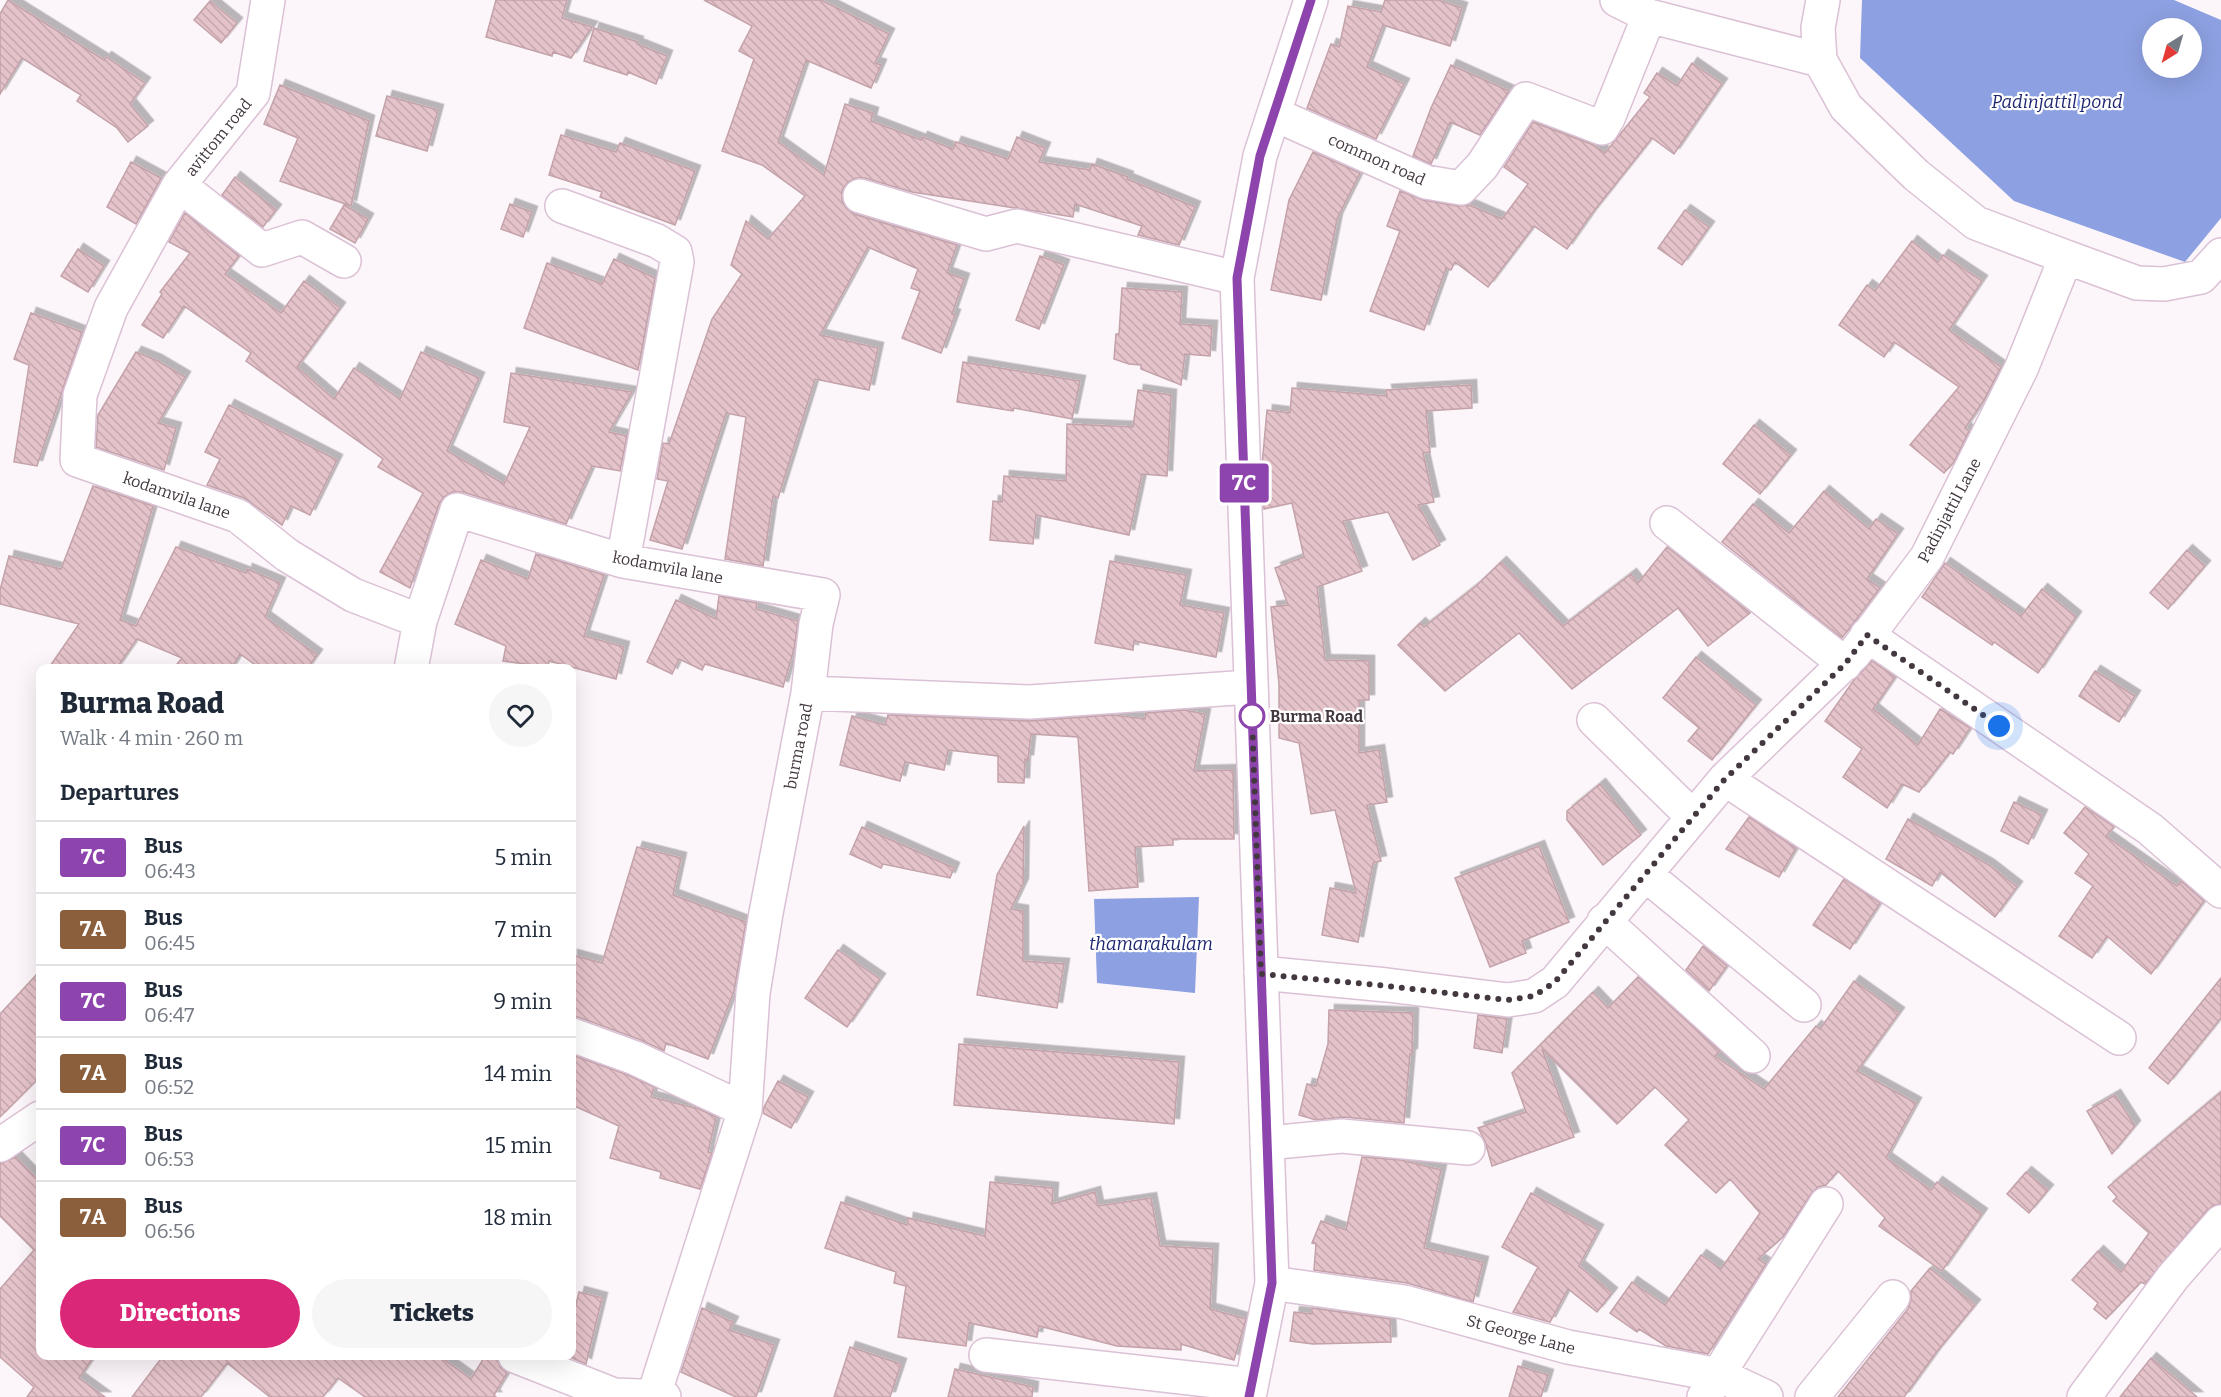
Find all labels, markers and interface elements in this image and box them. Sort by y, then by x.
north arrow [2142,18,2202,78]
map controls [2142,18,2202,78]
water label: Padinjattil pond [1991,91,2123,113]
street label: avittom road [181,94,256,180]
street label: common road [1325,130,1429,190]
street label: Padinjattil Lane [1914,455,1985,566]
line badge: 7C [1217,464,1271,502]
street label: kodamvila lane [121,468,233,523]
text: 7C [1232,470,1256,496]
street label: kodamvila lane [611,547,725,588]
button: heart [489,684,552,747]
text: Burma Road [60,687,224,720]
street label: burma road [781,701,816,791]
marker: Burma Road [1239,703,1265,729]
place label: Burma Road [1270,707,1363,726]
your location [1984,711,2014,741]
text: Walk · 4 min · 260 m [60,726,243,750]
text: Departures [60,779,179,806]
text: Bus [144,832,183,859]
text: 7C [81,844,105,870]
text: 5 min [494,844,552,871]
text: 06:43 [144,859,196,883]
text: Bus [144,904,183,931]
text: 7A [80,916,106,942]
text: 7 min [495,916,552,943]
text: 06:45 [144,931,195,955]
water label: thamarakulam [1089,933,1213,955]
text: Bus [144,976,183,1003]
text: 7C [81,988,105,1014]
text: 9 min [493,988,552,1015]
text: 06:47 [144,1003,194,1027]
text: Bus [144,1048,183,1075]
text: 7A [80,1060,106,1086]
text: 14 min [484,1060,552,1087]
text: 06:52 [144,1075,194,1099]
text: Bus [144,1120,183,1147]
text: 7C [81,1132,105,1158]
text: 15 min [485,1132,552,1159]
text: 06:53 [144,1147,194,1171]
text: Bus [144,1192,183,1219]
text: 7A [80,1204,106,1230]
text: 18 min [484,1204,552,1231]
text: 06:56 [144,1219,195,1243]
button: Directions [60,1279,300,1348]
button: Tickets [312,1279,552,1348]
street label: St George Lane [1464,1311,1577,1358]

